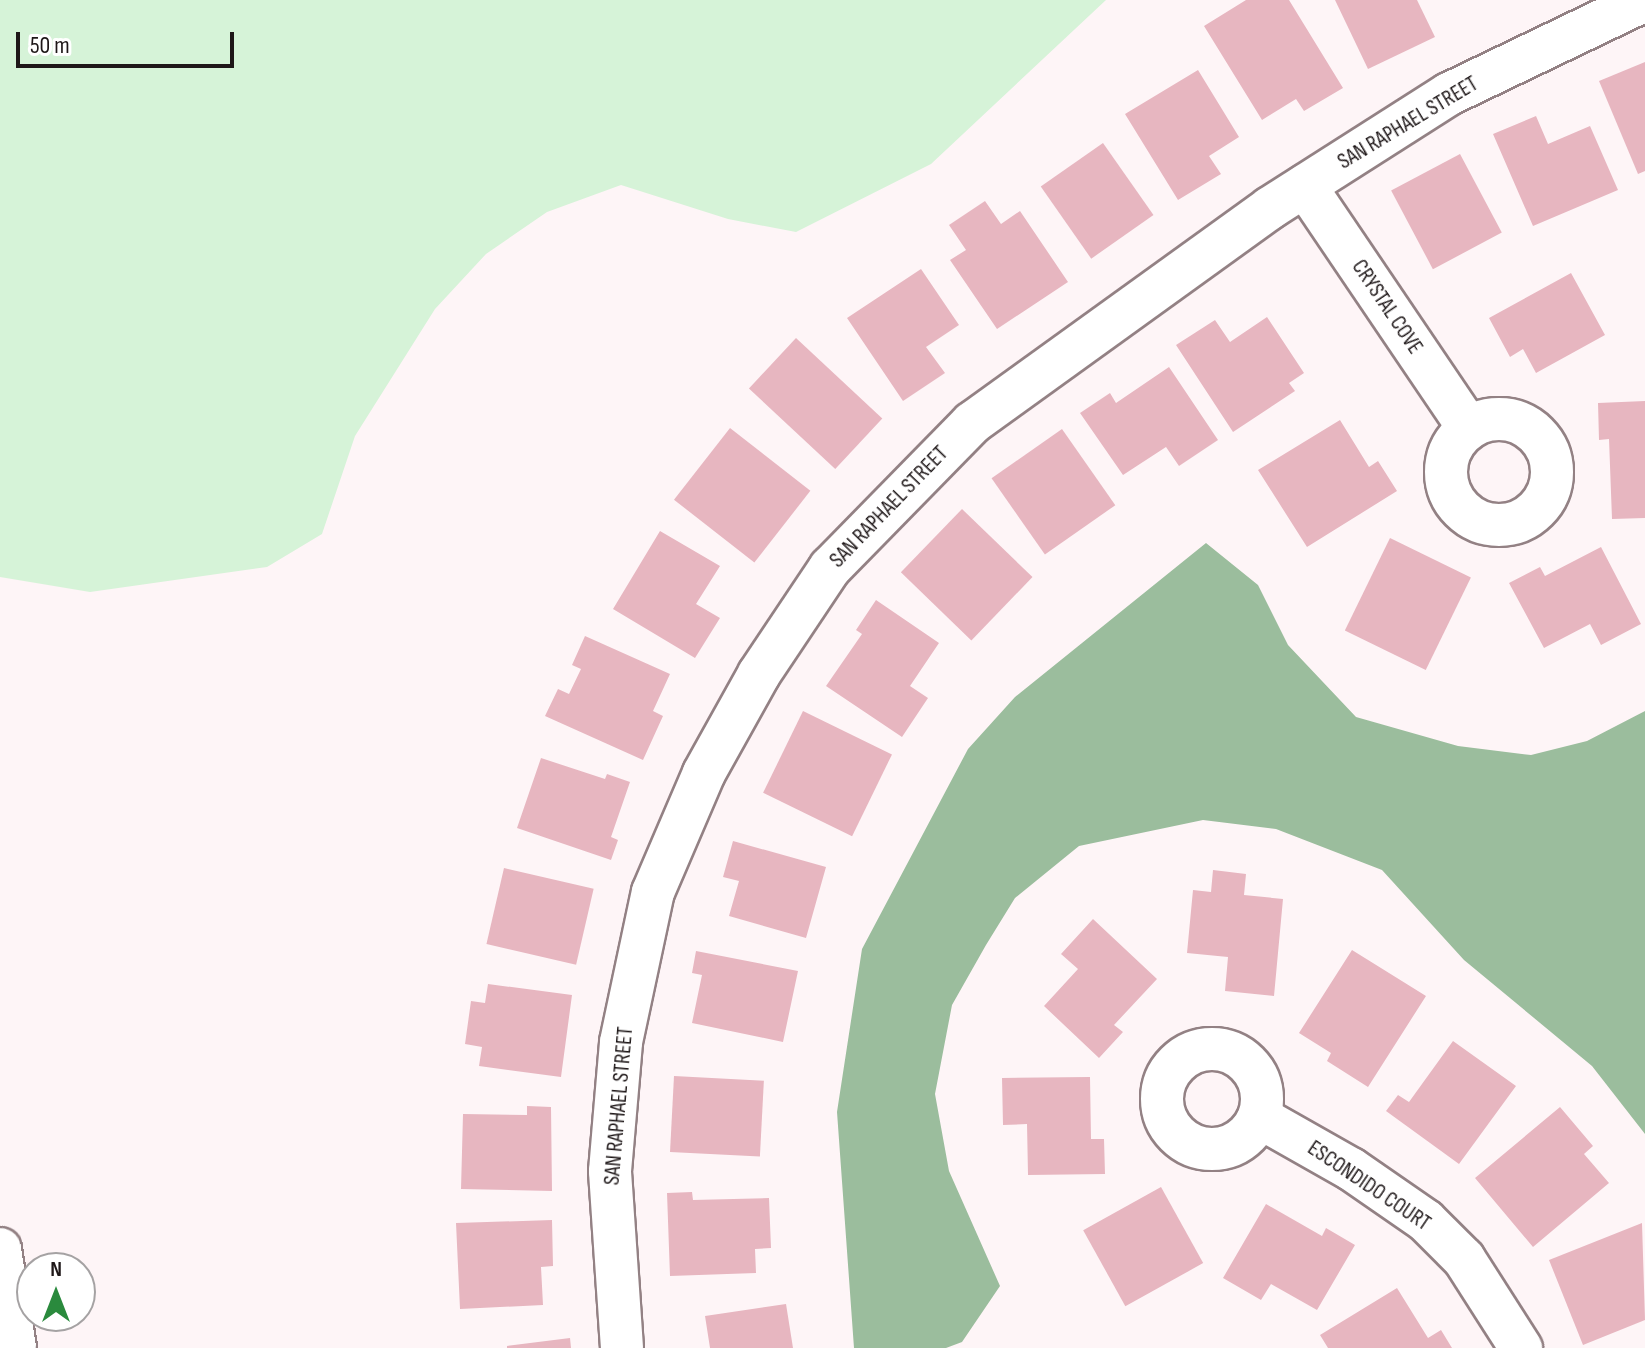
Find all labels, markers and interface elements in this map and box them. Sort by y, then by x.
scale bar [20,16,238,66]
text: 50 m [30,31,70,60]
street label: SAN RAPHAEL STREET [1333,71,1483,175]
street label: CRYSTAL COVE [1346,255,1428,359]
street label: SAN RAPHAEL STREET [824,441,954,573]
street label: SAN RAPHAEL STREET [599,1026,639,1186]
street label: ESCONDIDO COURT [1303,1135,1435,1237]
north arrow [16,1252,96,1332]
text: N [50,1256,62,1283]

